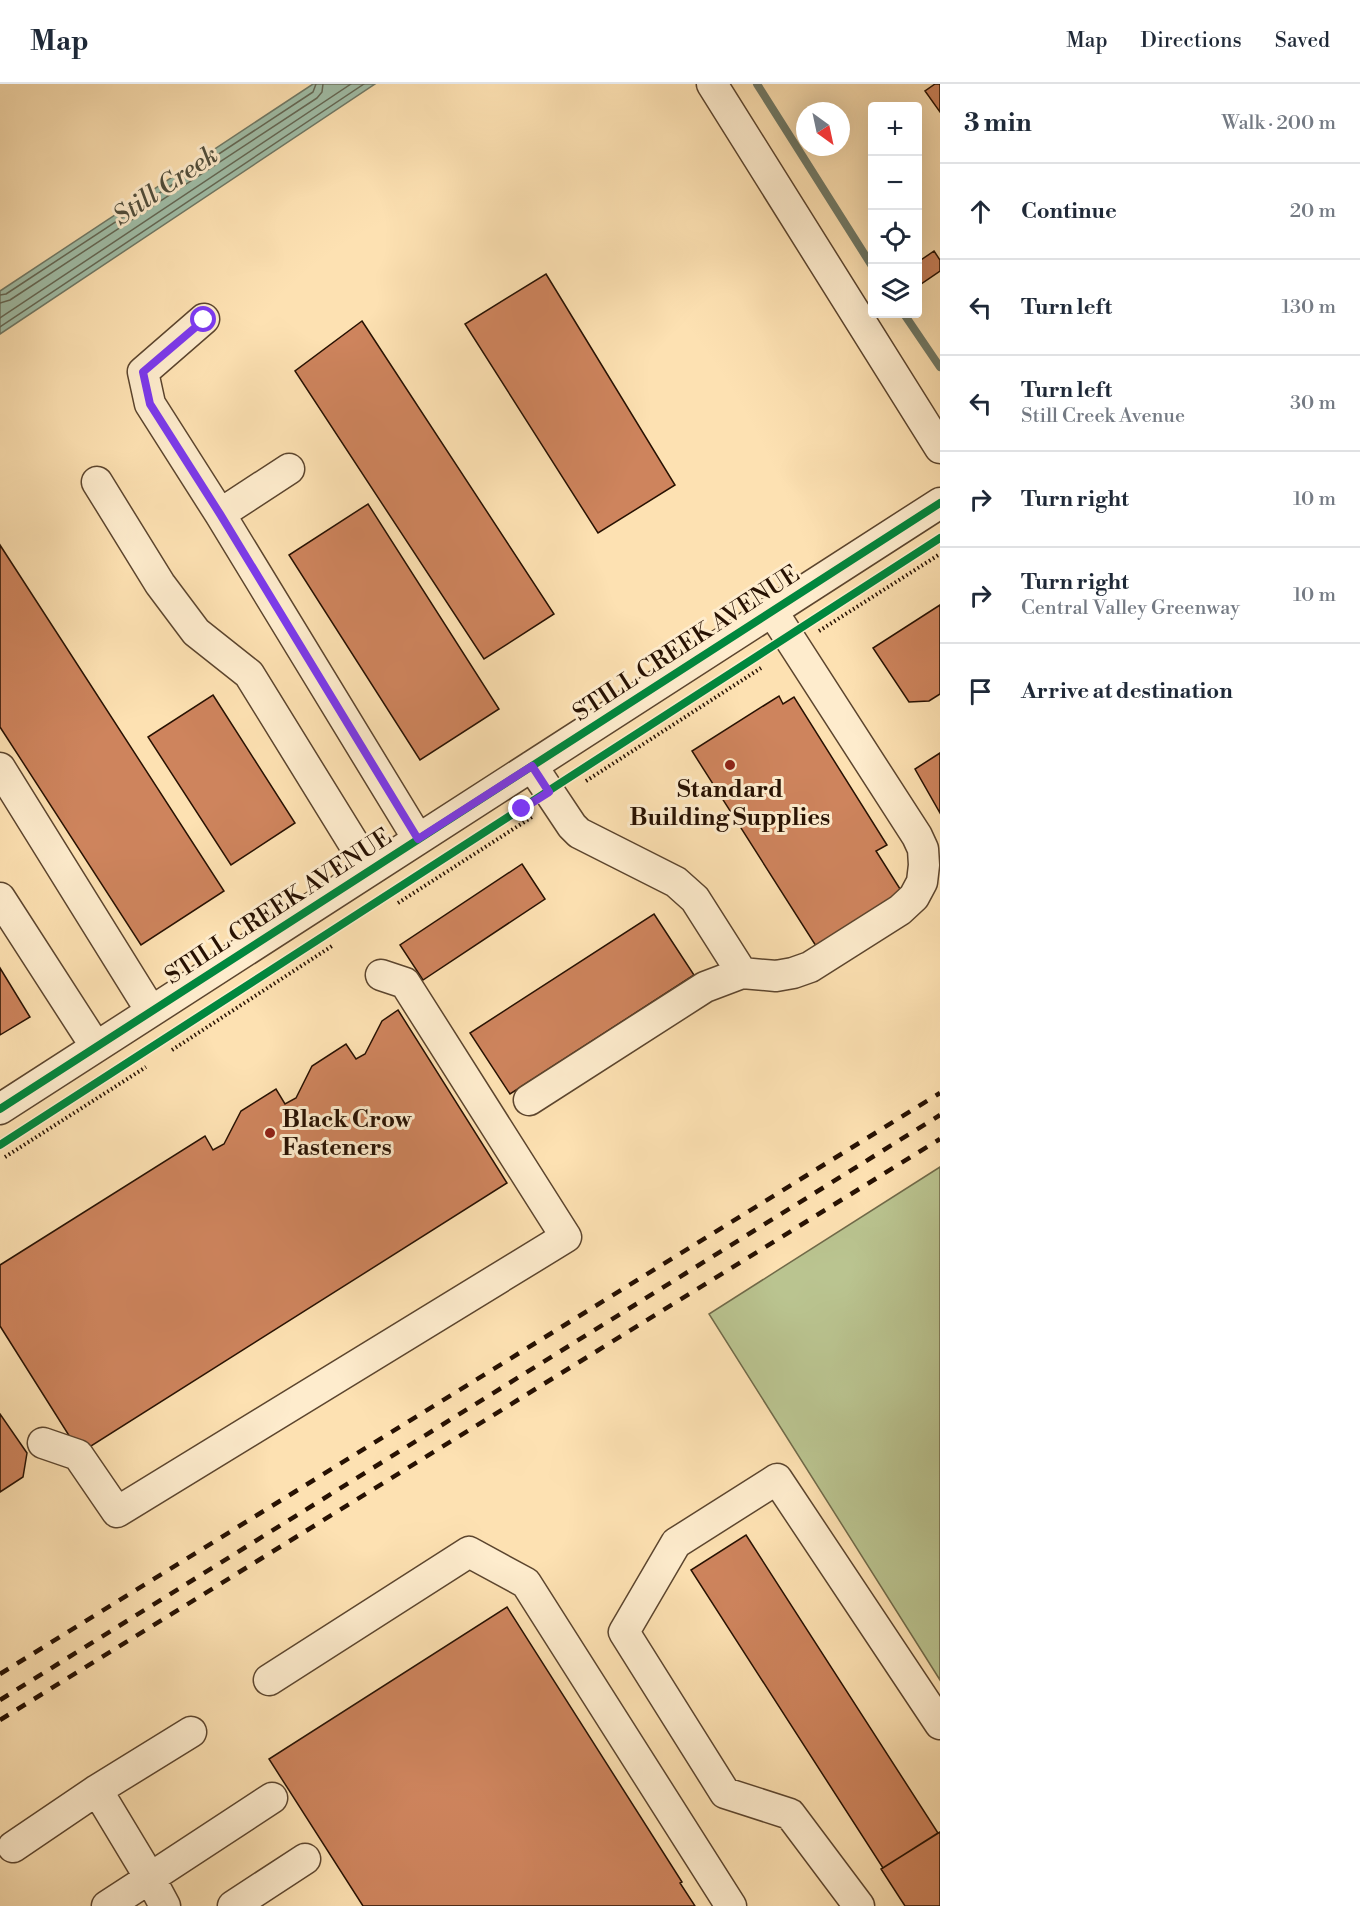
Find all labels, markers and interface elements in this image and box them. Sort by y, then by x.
text: Map [30,24,89,59]
text: Map [1066,28,1108,54]
text: Directions [1141,28,1242,54]
text: Saved [1275,28,1330,54]
north arrow [796,102,850,156]
map controls [868,102,922,318]
button: + [868,102,922,156]
text: 3 min [964,107,1032,139]
text: Walk · 200 m [1222,111,1336,136]
water label: Still Creek [107,139,224,233]
button: − [868,156,922,210]
icon: ahead [964,195,997,228]
text: Continue [1021,198,1117,225]
text: 20 m [1290,199,1336,224]
button: locate [868,210,922,264]
button: layers [868,264,922,318]
icon: left [964,291,997,324]
text: Turn left [1021,294,1112,321]
text: 130 m [1281,295,1336,320]
route start [190,306,216,332]
text: Turn left [1021,377,1112,404]
icon: left [964,387,997,420]
text: 30 m [1290,391,1336,416]
text: Still Creek Avenue [1021,404,1185,429]
icon: right [964,483,997,516]
text: Turn right [1021,486,1129,513]
text: 10 m [1293,487,1336,512]
street label: STILL CREEK AVENUE [567,559,806,728]
text: Turn right [1021,569,1129,596]
icon: right [964,579,997,612]
text: 10 m [1293,583,1336,608]
text: Central Valley Greenway [1021,596,1240,621]
icon: arrive [964,675,997,708]
text: Arrive at destination [1021,678,1233,705]
marker: Standard Building Supplies [723,758,737,772]
place label: Standard Building Supplies [630,775,830,833]
route end [508,795,534,821]
street label: STILL CREEK AVENUE [159,822,398,991]
place label: Black Crow Fasteners [282,1105,413,1163]
marker: Black Crow Fasteners [263,1126,277,1140]

